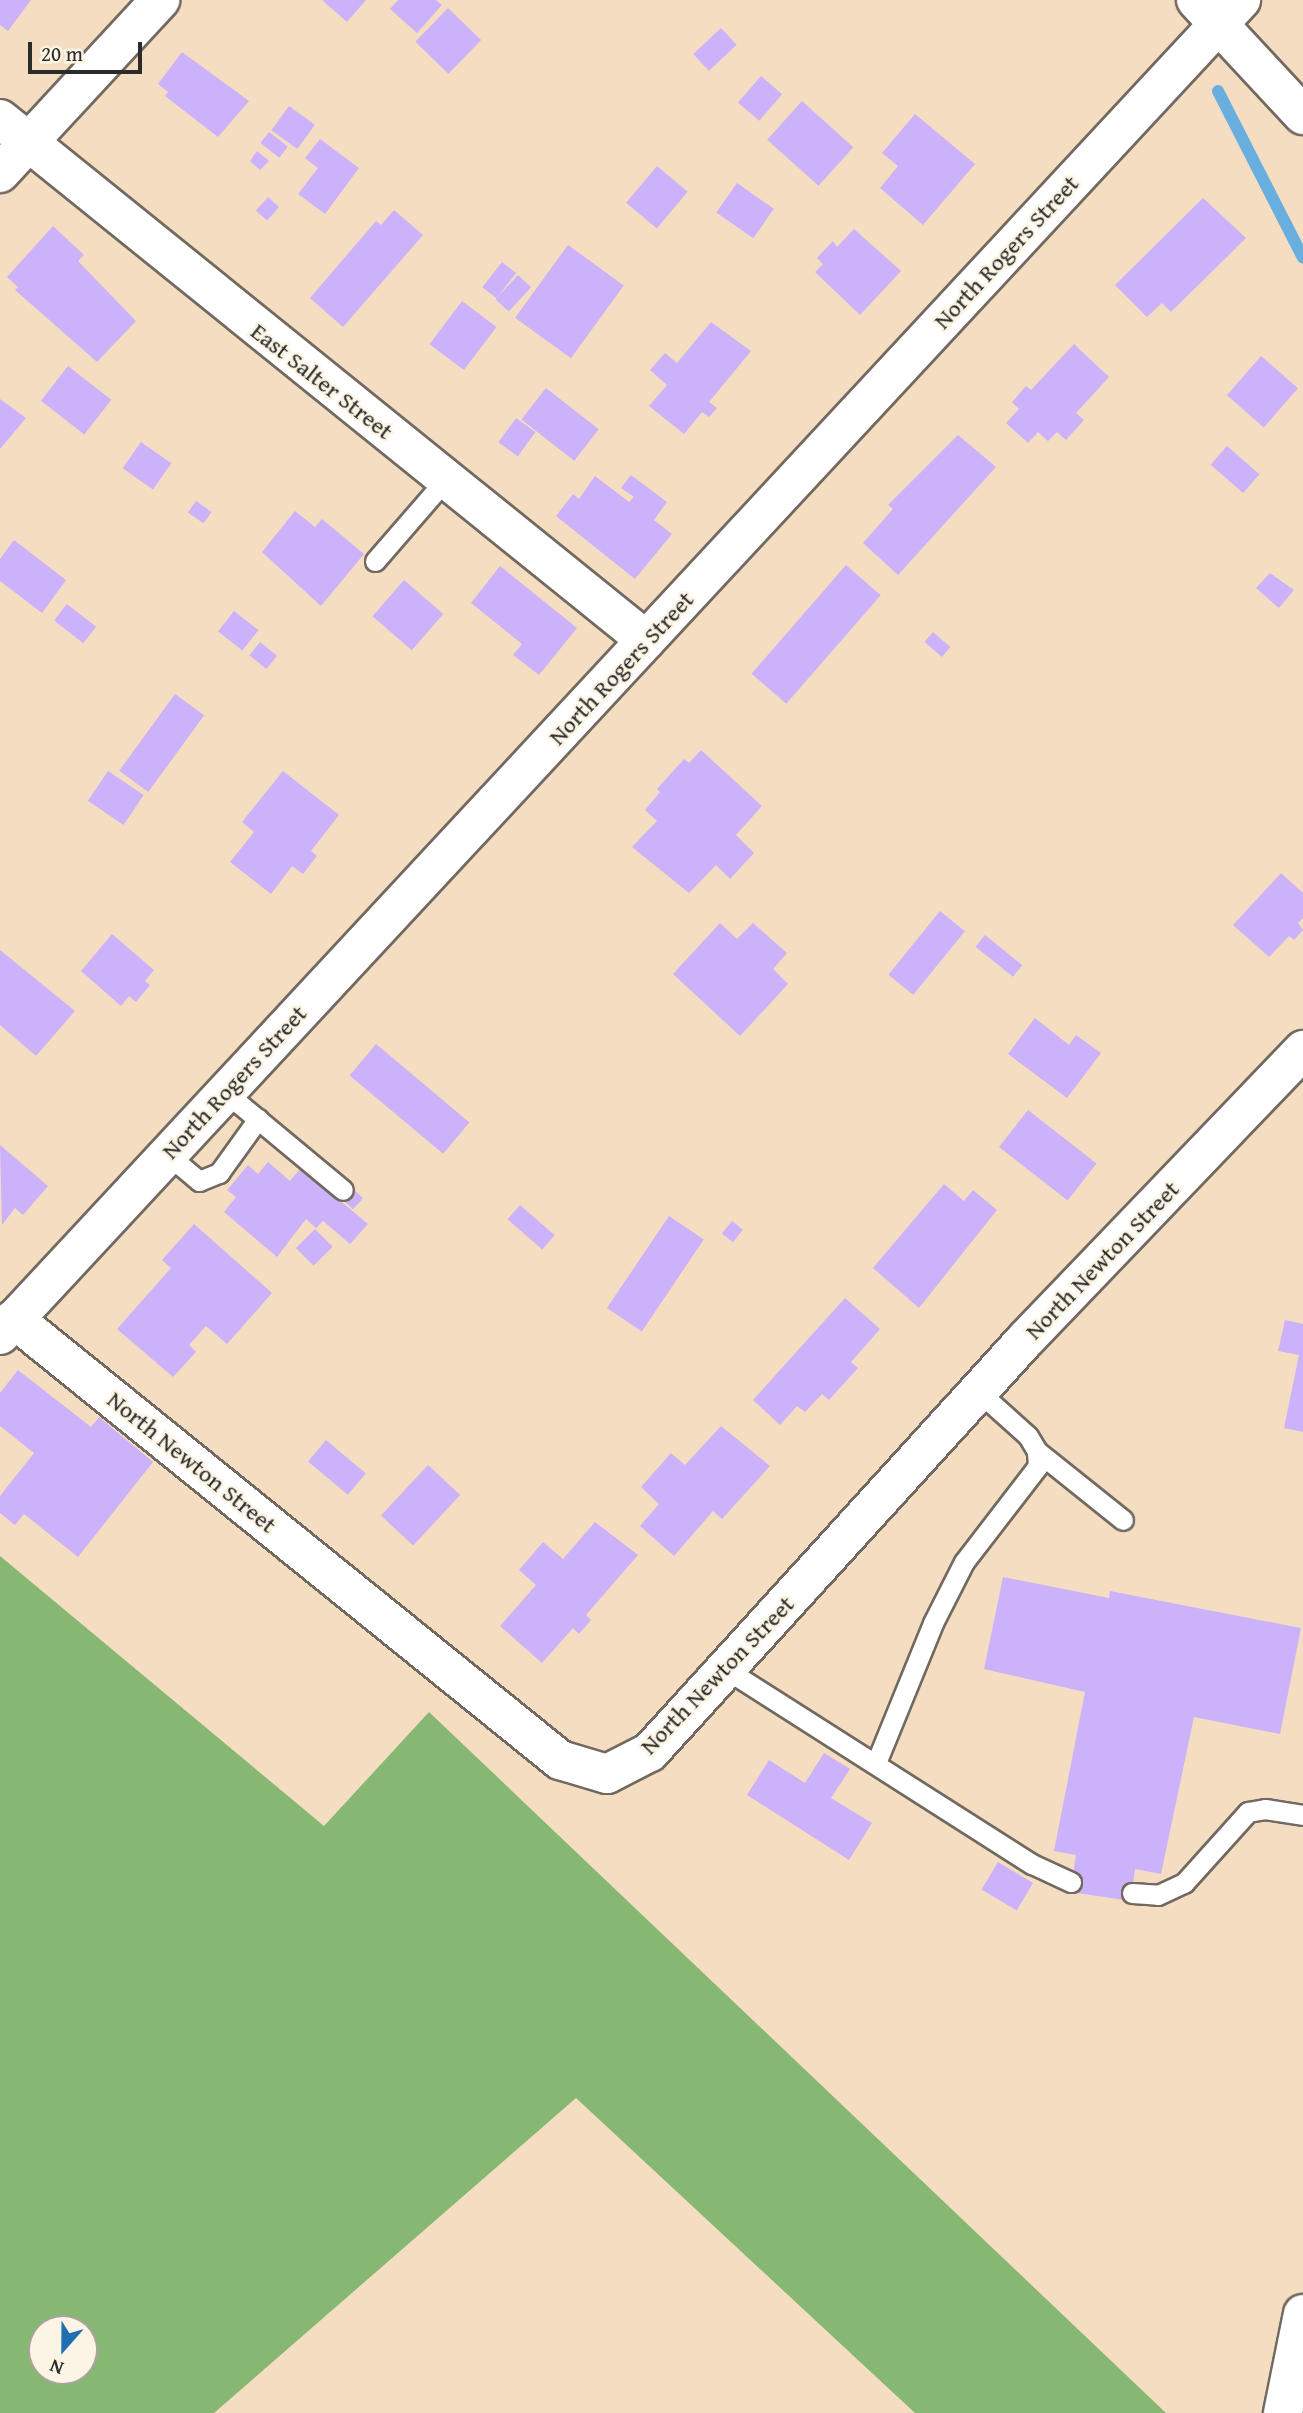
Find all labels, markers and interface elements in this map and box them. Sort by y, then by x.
scale bar [32,28,145,72]
text: 20 m [41,38,83,69]
street label: North Rogers Street [927,169,1085,335]
street label: East Salter Street [245,317,399,445]
street label: North Rogers Street [542,585,700,751]
street label: North Rogers Street [155,999,313,1165]
street label: North Newton Street [1019,1175,1185,1345]
street label: North Newton Street [102,1385,282,1539]
street label: North Newton Street [634,1590,800,1760]
north arrow [28,2315,98,2385]
text: N [45,2352,67,2383]

